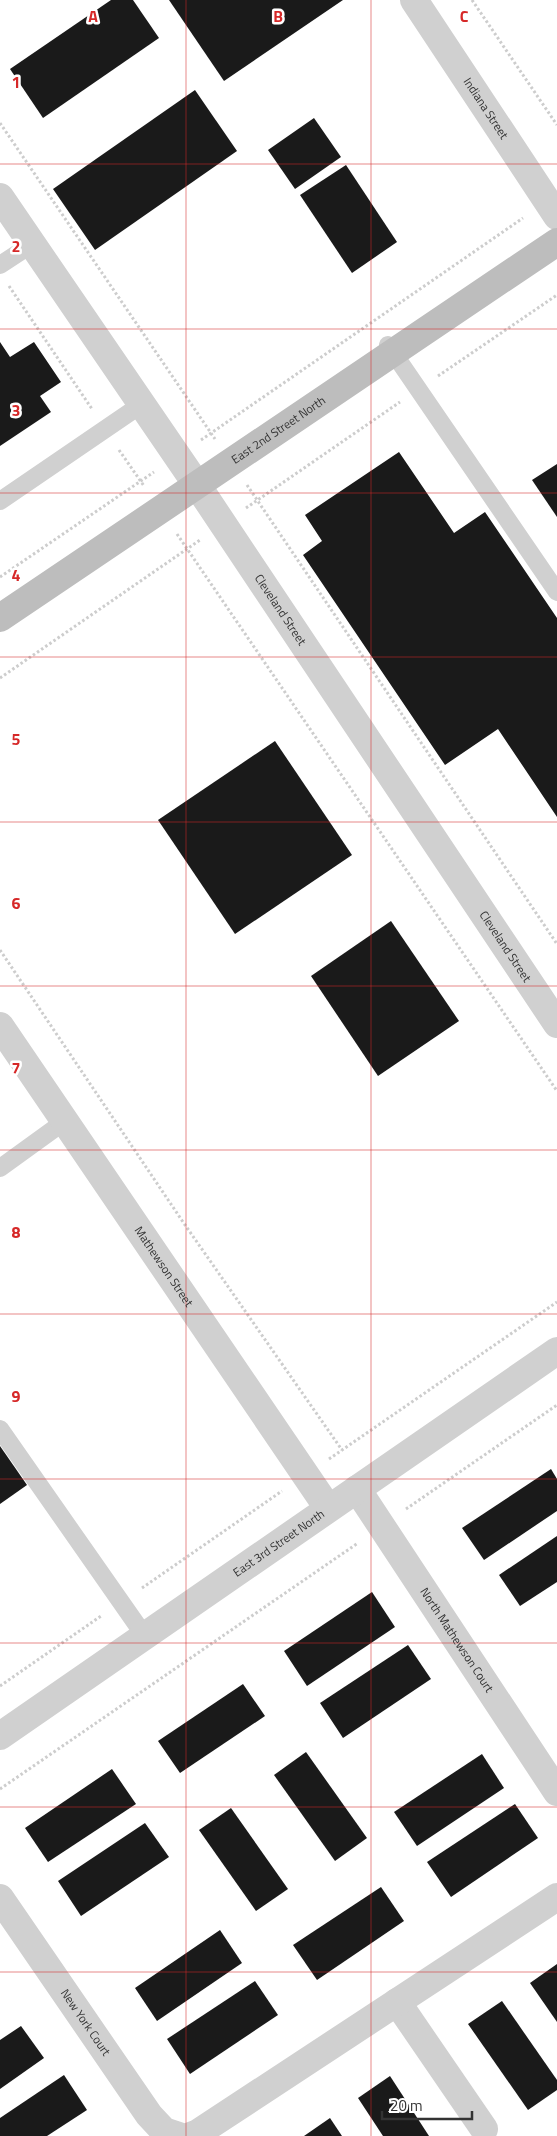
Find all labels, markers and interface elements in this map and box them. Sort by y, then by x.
text: A [88,4,98,28]
text: B [273,4,283,28]
text: C [460,4,469,28]
text: 1 [12,70,20,94]
street label: Indiana Street [459,73,514,143]
text: 2 [12,234,20,258]
street label: East 2nd Street North [227,391,329,468]
text: 3 [12,398,20,422]
text: 4 [12,563,21,587]
street label: Cleveland Street [250,570,312,650]
text: 5 [12,727,21,751]
text: 6 [12,891,21,915]
street label: Cleveland Street [475,907,537,986]
text: 7 [12,1056,20,1080]
text: 8 [12,1220,21,1244]
street label: Mathewson Street [130,1222,199,1311]
text: 9 [12,1384,21,1408]
street label: East 3rd Street North [229,1504,328,1581]
street label: North Mathewson Court [416,1584,499,1697]
street label: New York Court [56,1985,116,2060]
scale bar [382,2088,472,2120]
text: 20 m [390,2094,423,2117]

